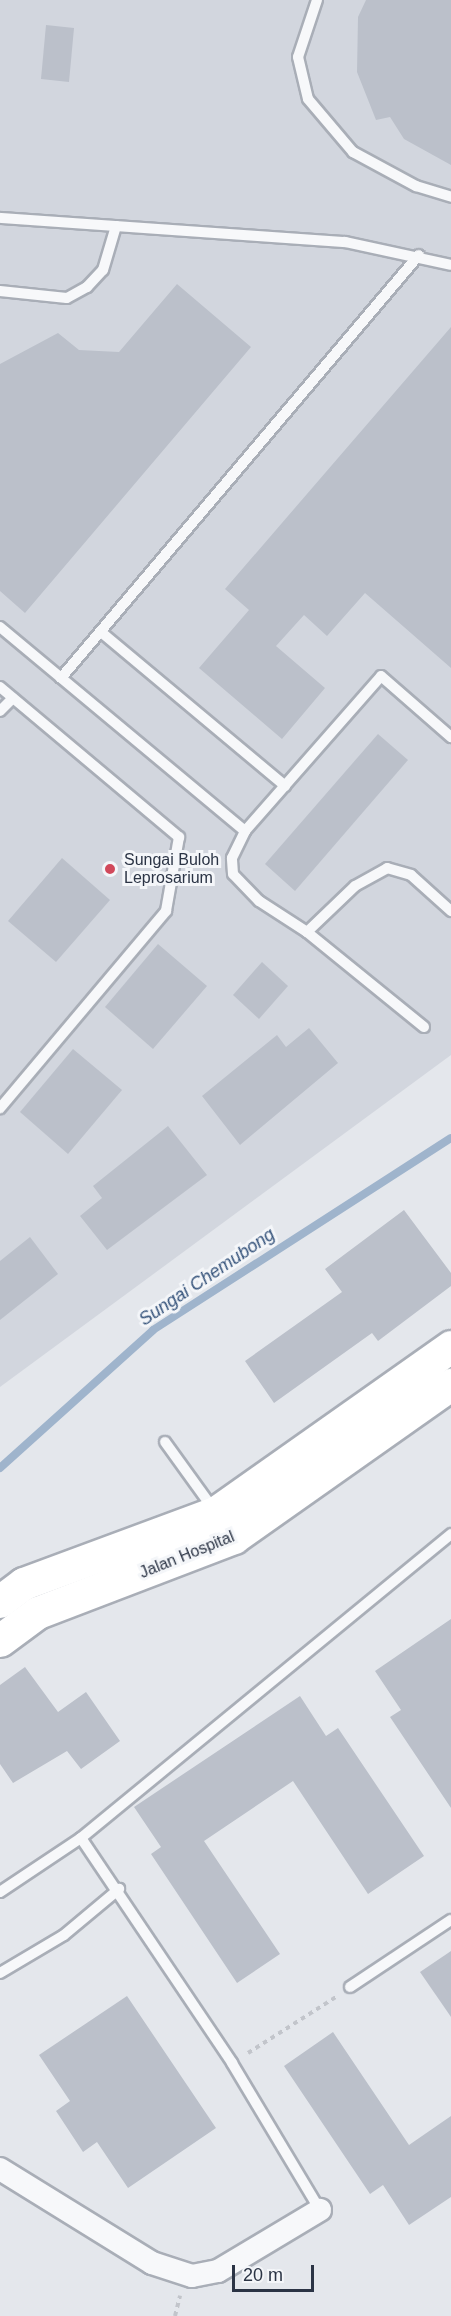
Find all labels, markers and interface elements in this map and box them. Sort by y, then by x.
place label: Sungai Buloh Leprosarium [124,850,219,888]
marker: Sungai Buloh Leprosarium [101,860,119,878]
water label: Sungai Chemubong [135,1224,279,1330]
street label: Jalan Hospital [137,1527,237,1583]
scale bar [235,2253,318,2291]
text: 20 m [243,2265,283,2285]

